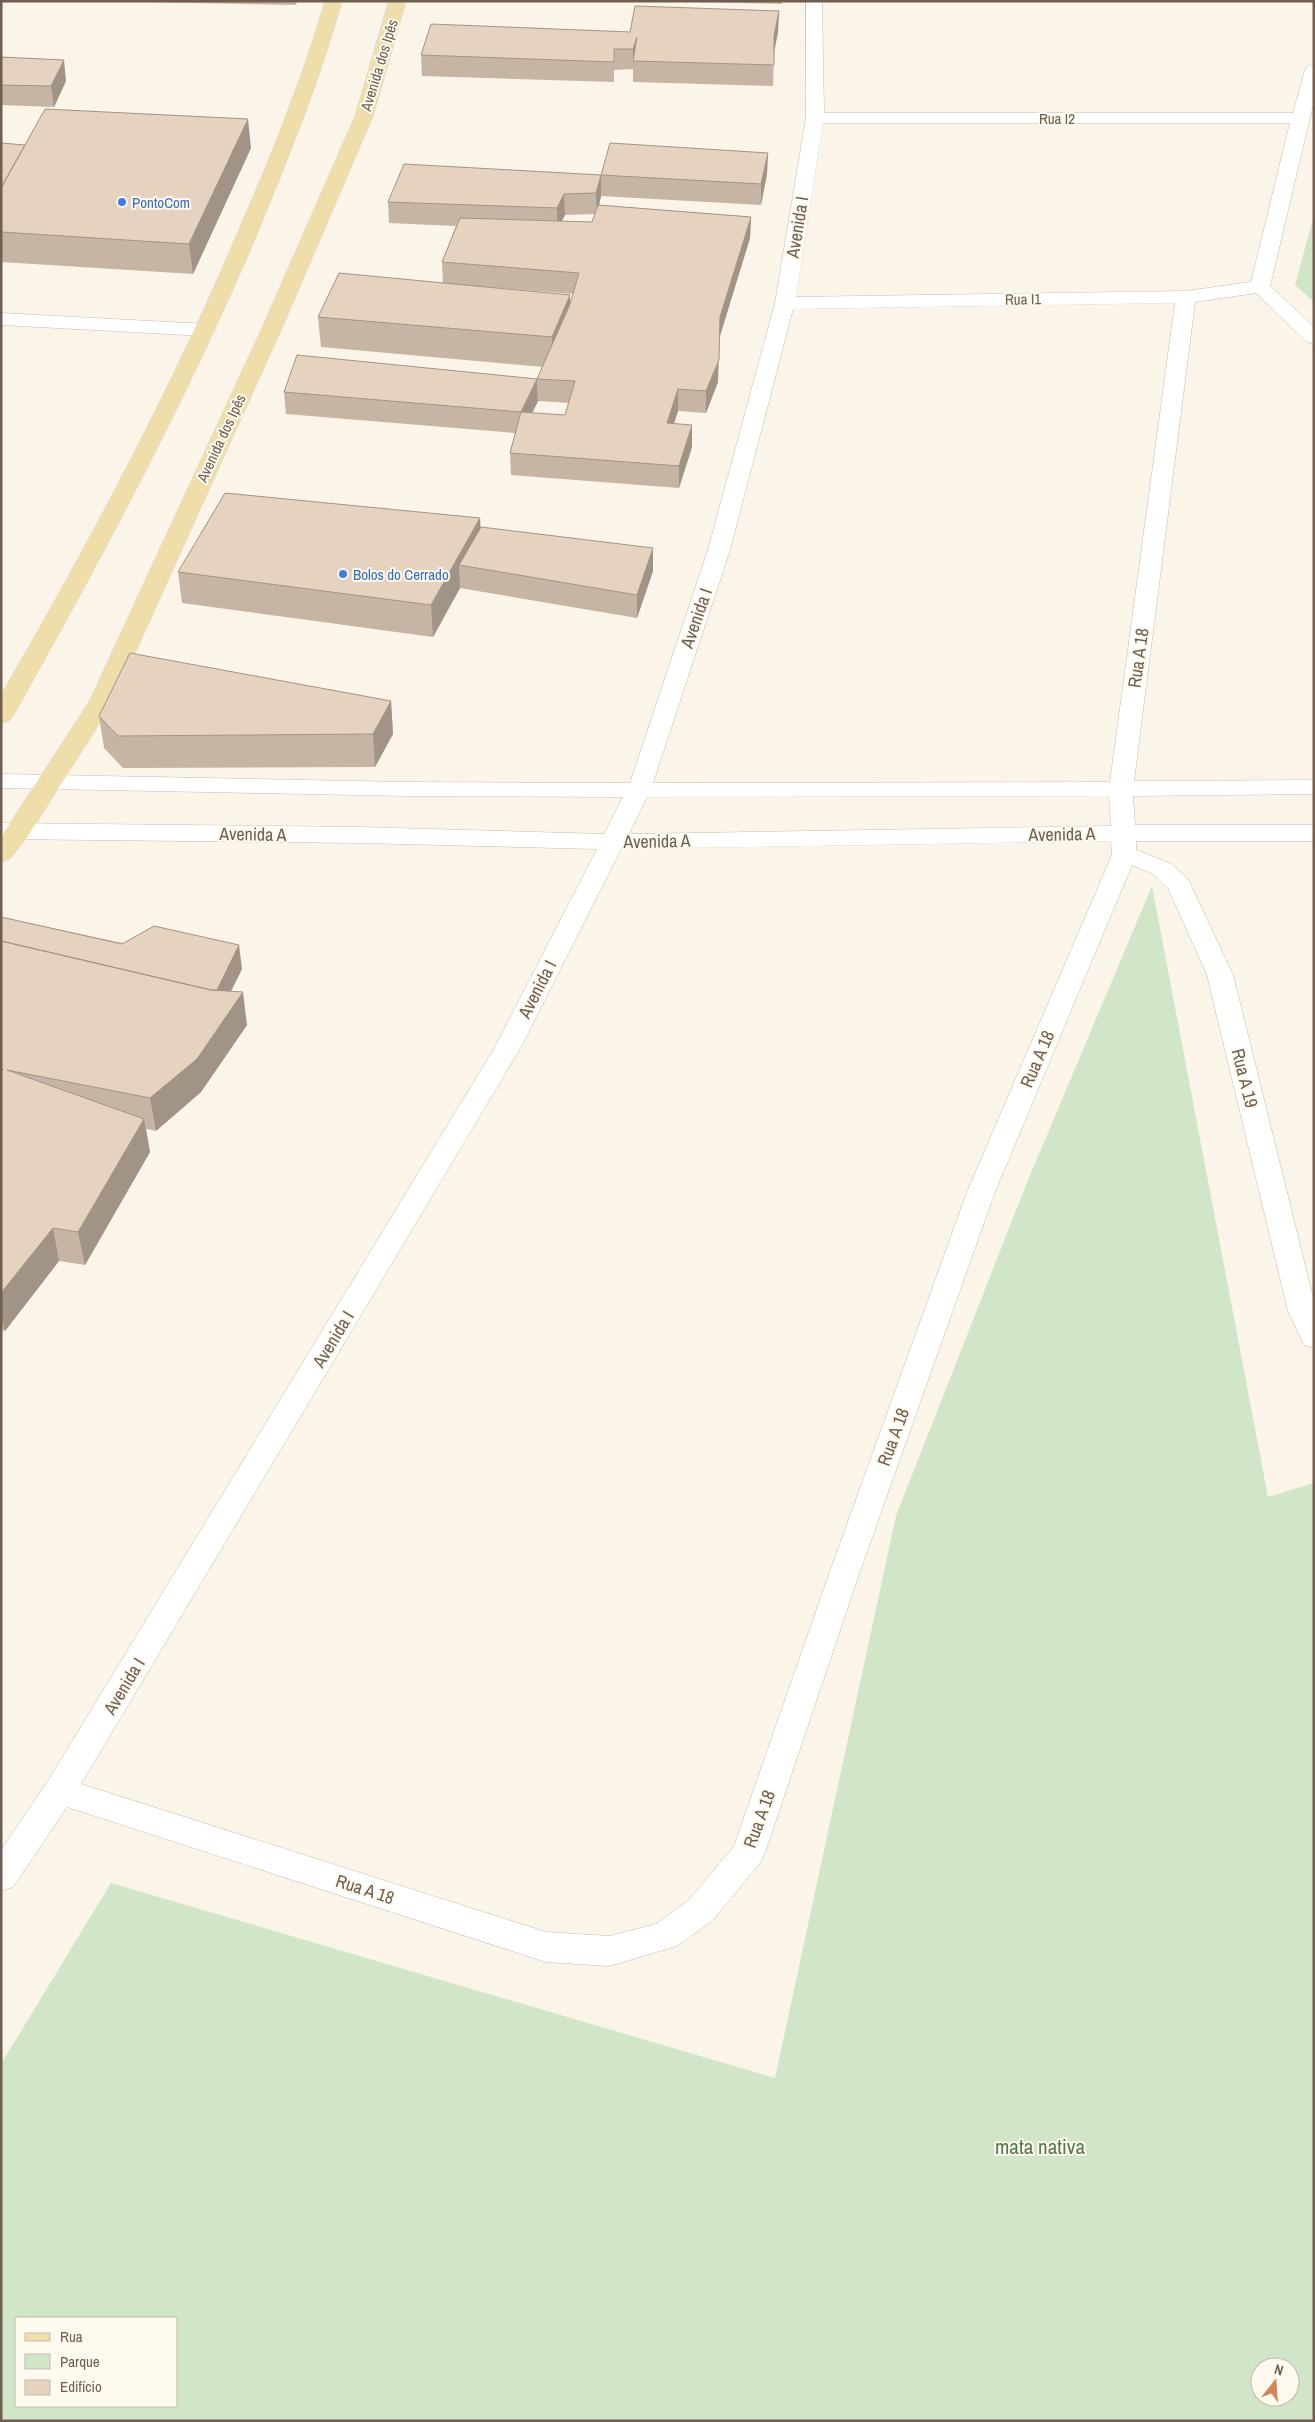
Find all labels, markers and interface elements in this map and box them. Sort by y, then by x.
street label: Avenida dos Ipês [355,17,403,114]
street label: Rua I2 [1039,108,1075,129]
place label: PontoCom [132,192,190,213]
street label: Avenida I [780,194,814,261]
marker: PontoCom [116,196,128,208]
street label: Rua I1 [1005,288,1041,310]
street label: Avenida dos Ipês [191,391,251,486]
place label: Bolos do Cerrado [353,564,449,585]
marker: Bolos do Cerrado [337,568,349,580]
street label: Avenida I [674,585,718,652]
street label: Rua A 18 [1121,627,1155,689]
street label: Avenida A [218,821,287,847]
street label: Avenida A [1027,821,1096,847]
street label: Avenida A [622,828,691,854]
street label: Avenida I [511,956,562,1023]
street label: Rua A 18 [1014,1027,1060,1091]
street label: Rua A 19 [1226,1046,1264,1110]
street label: Avenida I [306,1306,360,1373]
street label: Rua A 18 [871,1405,915,1469]
street label: Avenida I [97,1653,151,1720]
street label: Rua A 18 [737,1787,781,1851]
street label: Rua A 18 [333,1868,397,1910]
park label: mata nativa [995,2132,1085,2161]
legend [15,2317,178,2407]
text: Rua [60,2326,83,2347]
text: Parque [60,2351,100,2372]
north arrow [1250,2357,1300,2407]
text: N [1272,2360,1285,2379]
text: Edifício [60,2376,102,2397]

